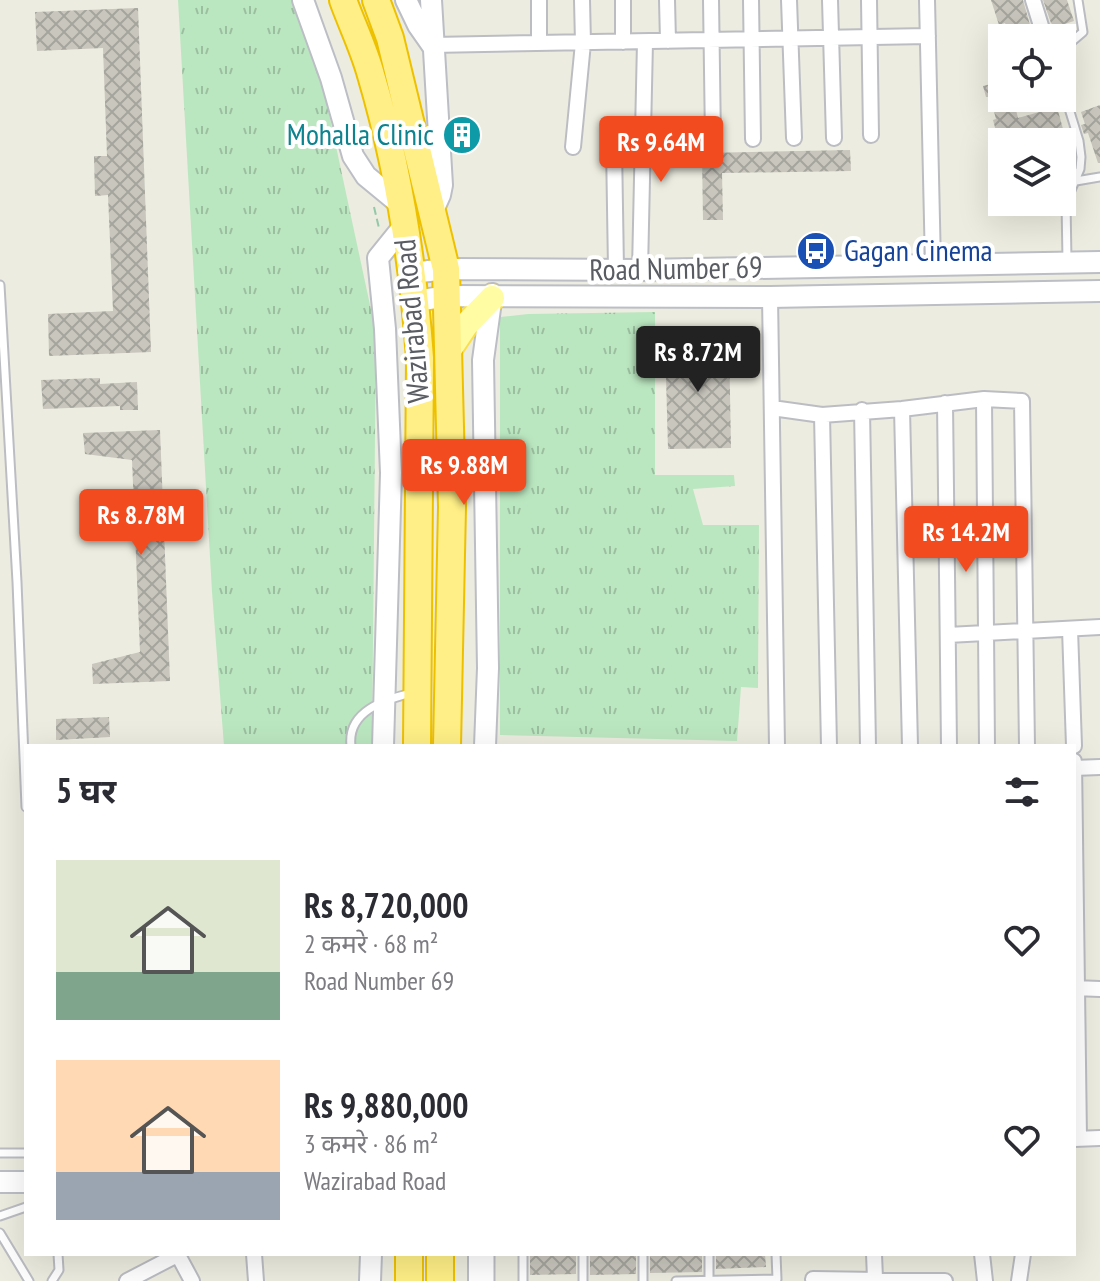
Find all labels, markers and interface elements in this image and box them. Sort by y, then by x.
map controls [988,24,1076,216]
button: locate [988,24,1076,112]
place label: Mohalla Clinic [287,114,434,153]
building icon: Mohalla Clinic [441,114,483,156]
pin: Rs 9.64M [578,116,744,184]
text: Rs 9.64M [617,125,705,158]
button: layers [988,128,1076,216]
bus stop icon: Gagan Cinema [795,230,837,272]
place label: Gagan Cinema [844,230,993,269]
street label: Wazirabad Road [384,238,437,405]
street label: Road Number 69 [589,246,763,289]
pin: Rs 8.72M [615,326,781,394]
text: Rs 8.72M [654,335,742,368]
pin: Rs 9.88M [381,439,547,507]
text: Rs 9.88M [420,448,508,481]
pin: Rs 8.78M [58,489,224,557]
text: Rs 8.78M [97,498,185,531]
pin: Rs 14.2M [883,506,1049,574]
text: Rs 14.2M [922,515,1010,548]
text: 5 घर [56,768,116,812]
icon: filters [1000,770,1044,814]
text: Rs 8,720,000 [304,883,468,927]
icon: home [120,892,216,988]
icon: heart [1000,918,1044,962]
text: 2 कमरे · 68 m² [304,927,438,960]
text: Road Number 69 [304,964,454,997]
text: Rs 9,880,000 [304,1083,468,1127]
icon: home [120,1092,216,1188]
icon: heart [1000,1118,1044,1162]
text: 3 कमरे · 86 m² [304,1127,438,1160]
text: Wazirabad Road [304,1164,446,1197]

